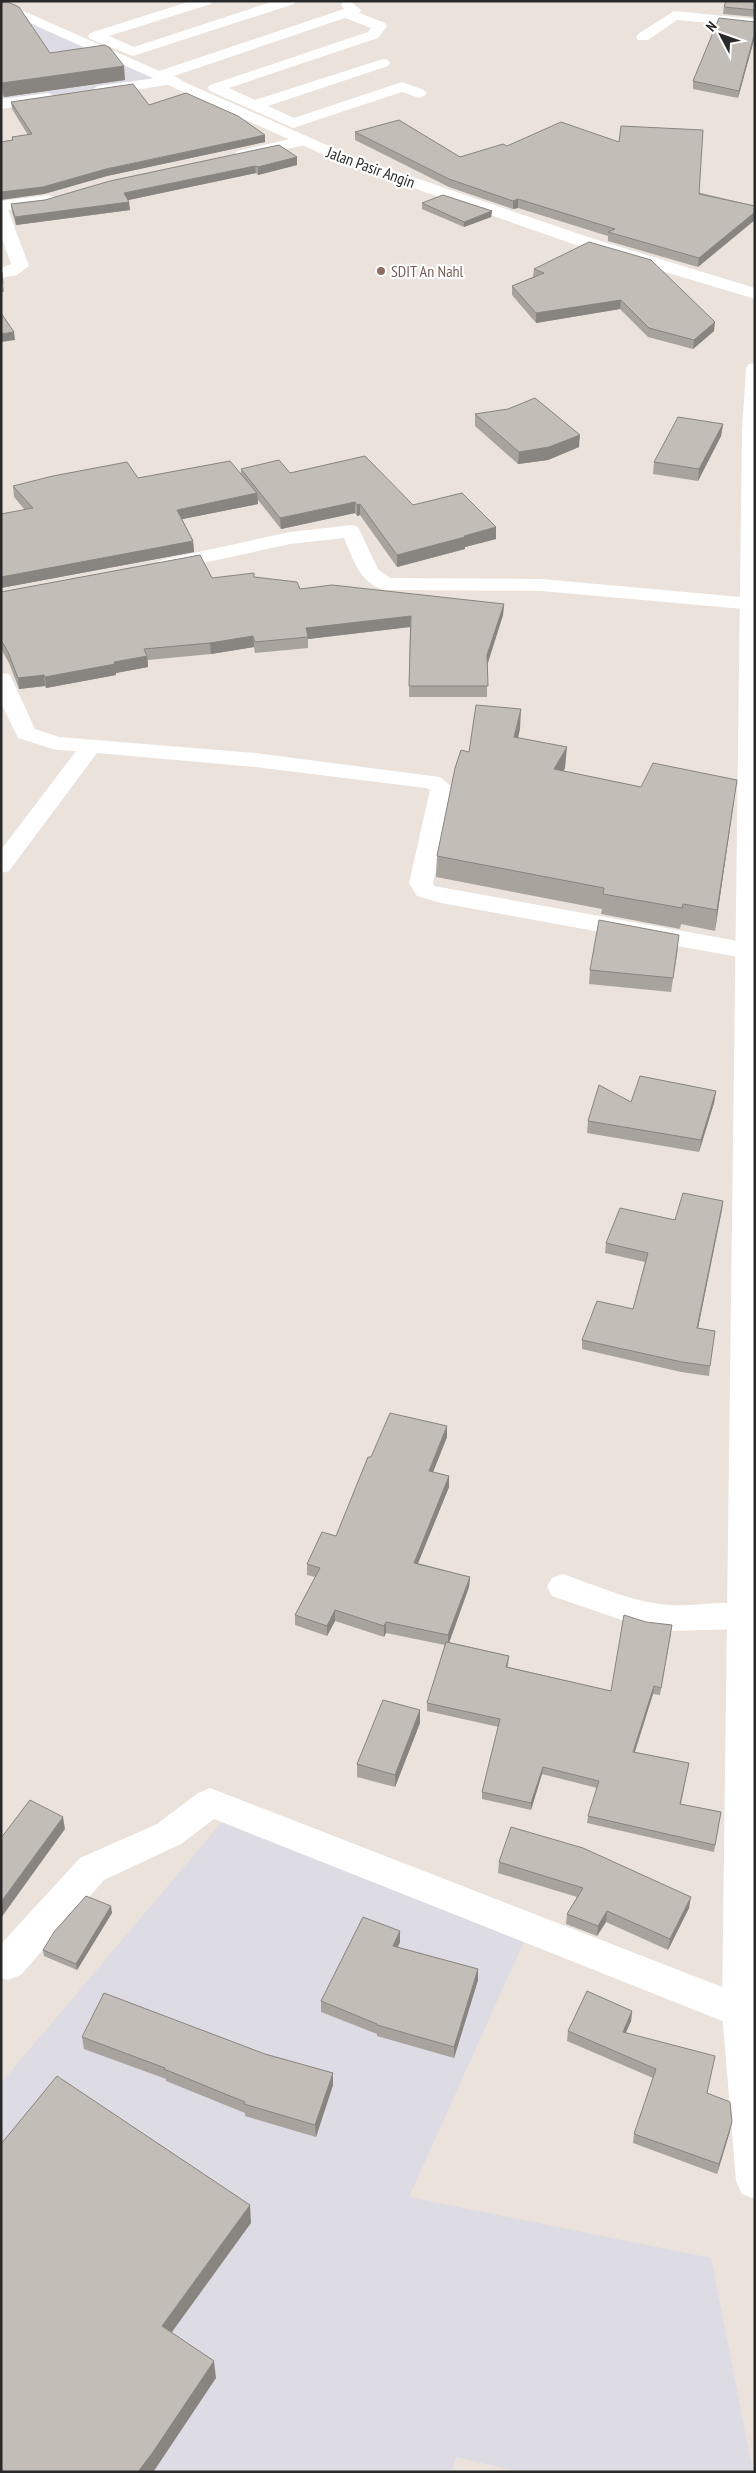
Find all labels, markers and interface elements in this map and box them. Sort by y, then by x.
north arrow [696,10,746,60]
text: N [702,18,720,35]
street label: Jalan Pasir Angin [323,141,418,192]
place label: SDIT An Nahl [391,261,464,281]
marker: SDIT An Nahl [375,265,387,277]

